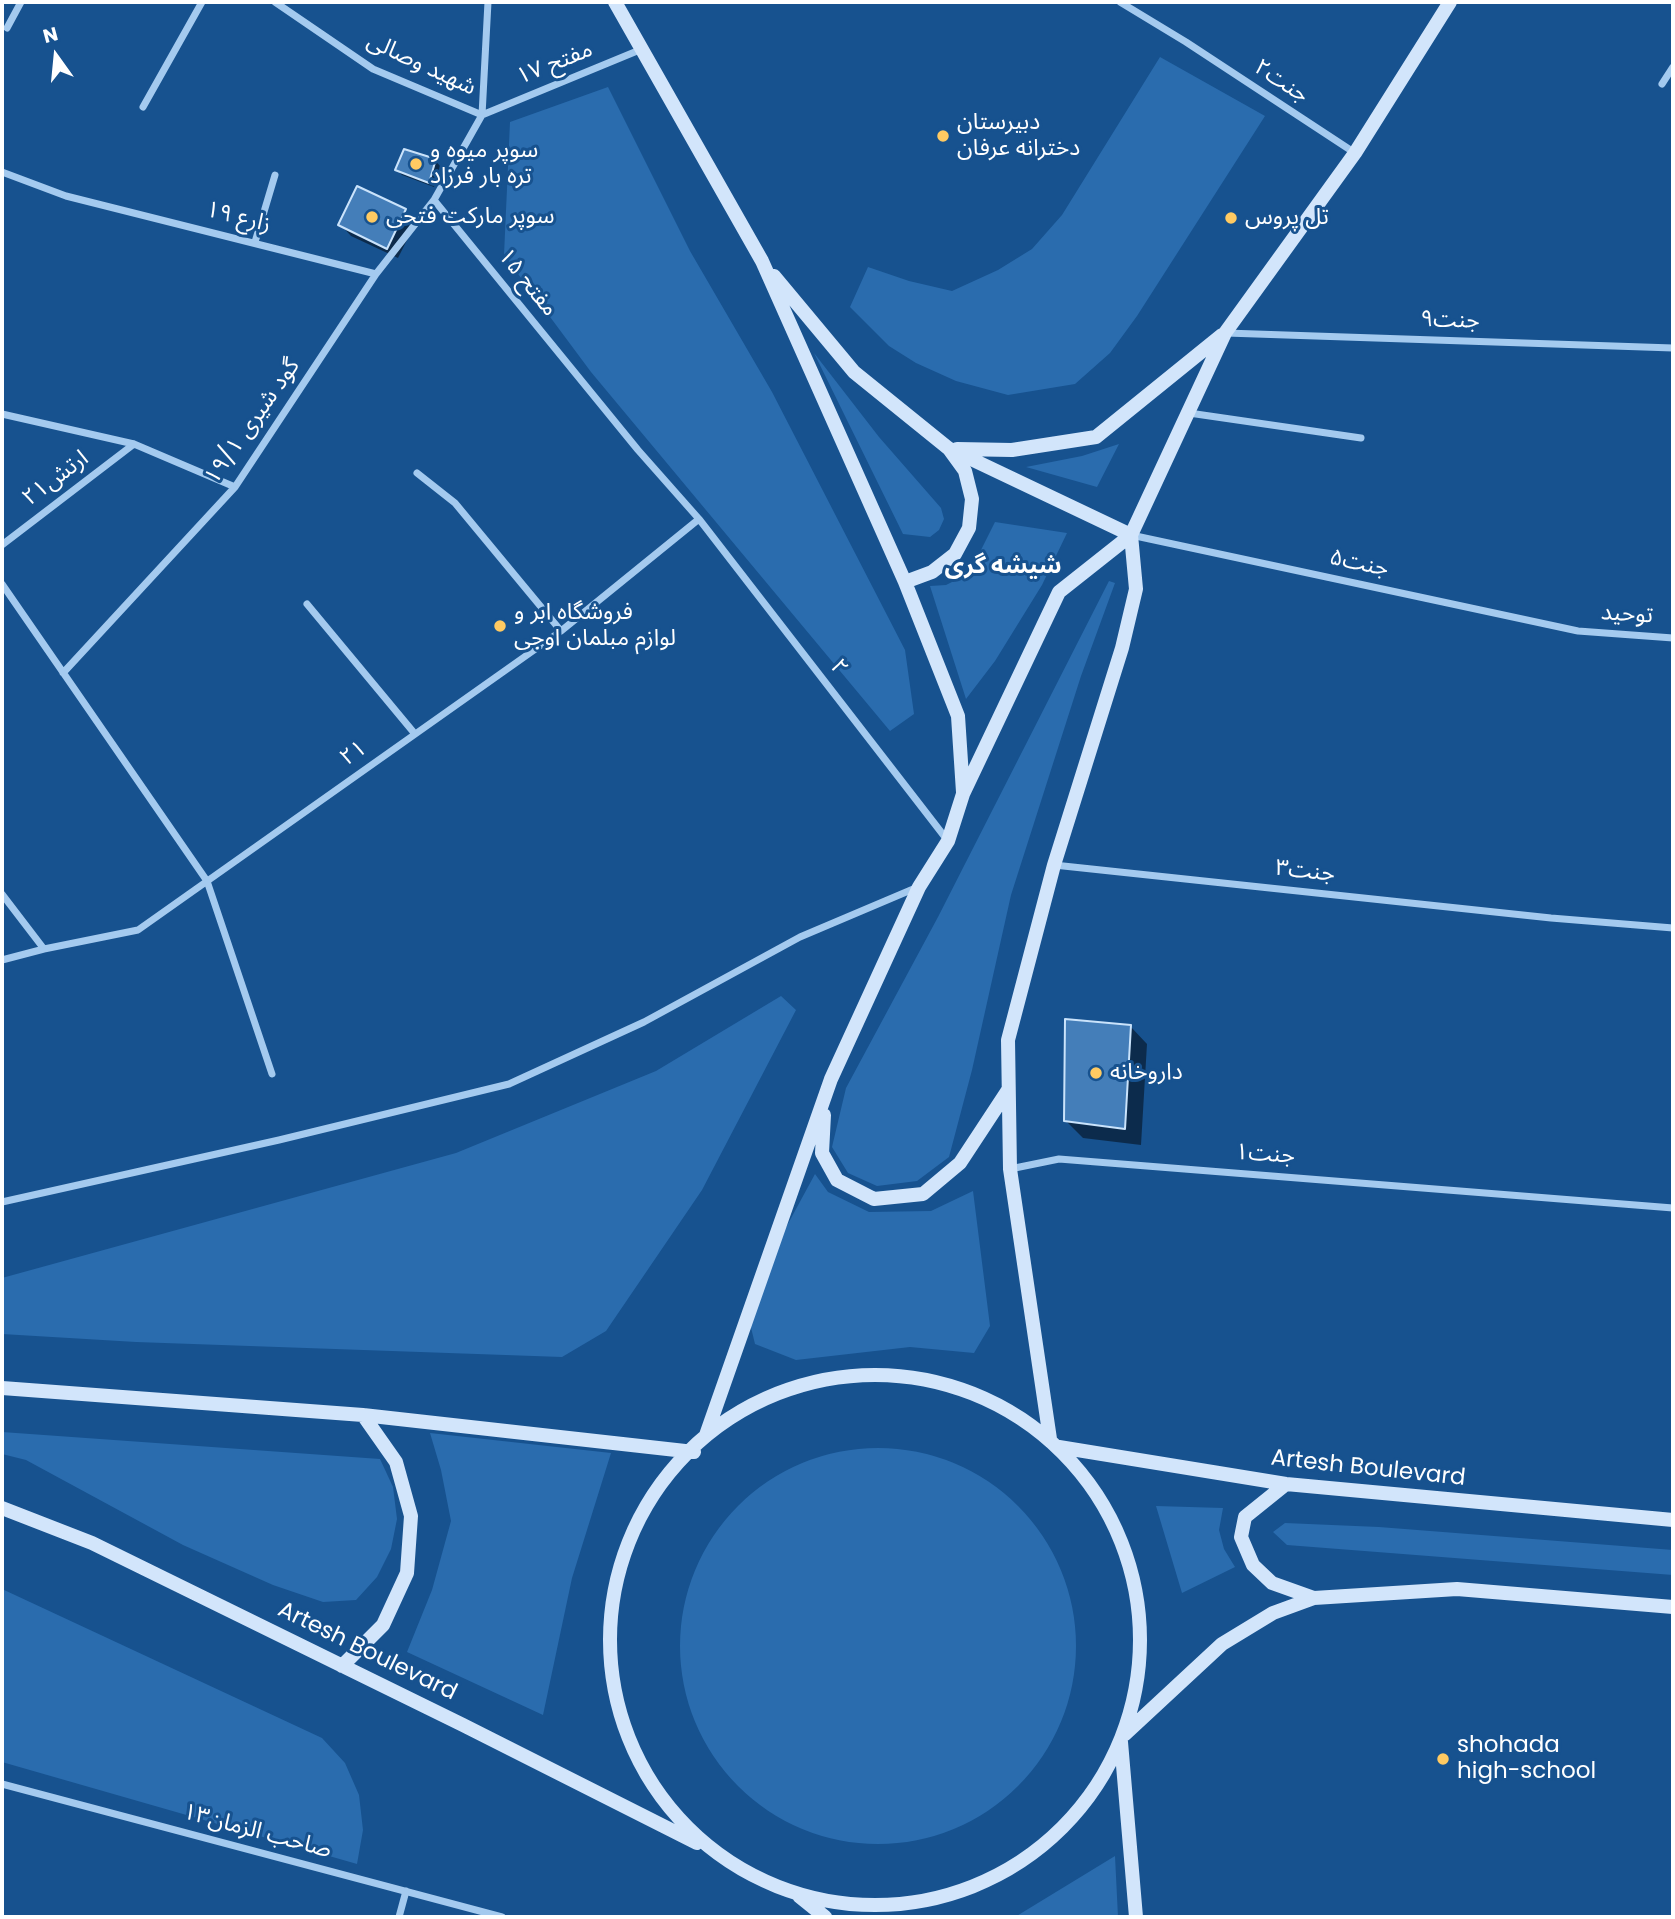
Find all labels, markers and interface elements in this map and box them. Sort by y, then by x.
text: N [40,20,61,50]
north arrow [21,21,91,91]
street label: شهید وصالی [362,28,480,102]
street label: مفتح ۱۷ [513,36,597,92]
street label: جنت۲ [1248,54,1314,110]
place label: دبیرستان دخترانه عرفان [957,109,1080,163]
marker: دبیرستان دخترانه عرفان [935,128,951,144]
place label: سوپر میوه و تره بار فرزاد [430,137,538,191]
marker: سوپر میوه و تره بار فرزاد [408,156,424,172]
street label: ۱۹ زارع [203,197,273,239]
place label: سوپر مارکت فتحی [386,203,554,231]
place label: تل پروس [1245,204,1329,232]
marker: سوپر مارکت فتحی [364,209,380,225]
marker: تل پروس [1223,210,1239,226]
street label: مفتح ۱۵ [491,243,563,323]
street label: جنت۹ [1420,306,1480,336]
street label: ۱۹/۱ گود شیری [199,354,307,490]
street label: ارتش۲۱ [18,445,94,513]
street label: جنت۵ [1327,544,1391,584]
district label: شیشه گری [945,553,1061,581]
place label: فروشگاه ابر و لوازم مبلمان اوجی [514,599,676,653]
street label: توحید [1600,599,1654,631]
marker: فروشگاه ابر و لوازم مبلمان اوجی [492,618,508,634]
street label: ۲ [823,654,853,682]
street label: ۲۱ [335,735,373,773]
street label: جنت۳ [1274,855,1336,889]
place label: داروخانه [1110,1059,1183,1087]
marker: داروخانه [1088,1065,1104,1081]
street label: جنت۱ [1234,1139,1296,1171]
street label: Artesh Boulevard [1269,1445,1467,1493]
street label: Artesh Boulevard [273,1597,461,1707]
place label: shohada high-school [1457,1732,1596,1786]
marker: shohada high-school [1435,1751,1451,1767]
street label: صاحب الزمان۱۳ [180,1799,334,1865]

